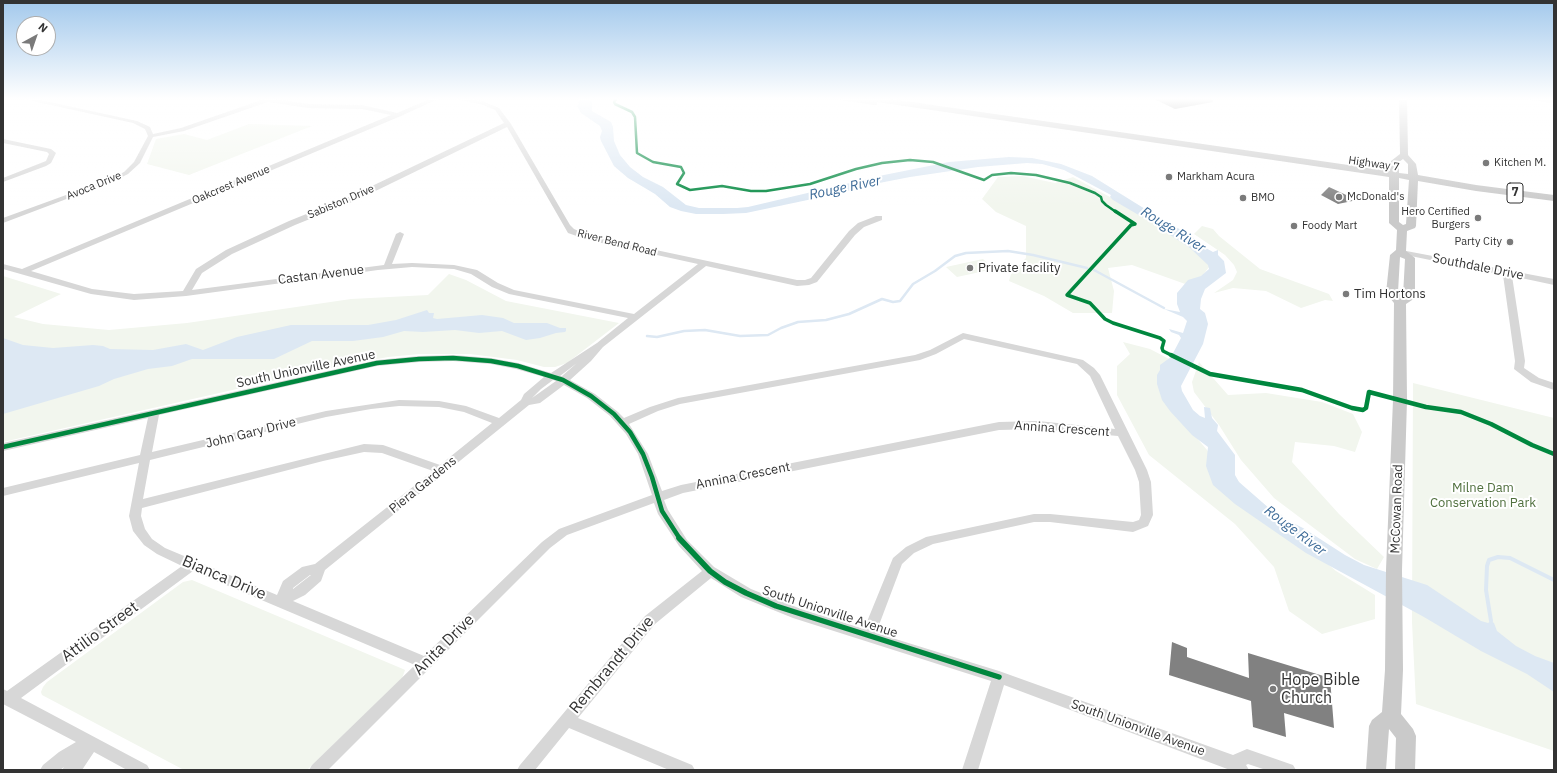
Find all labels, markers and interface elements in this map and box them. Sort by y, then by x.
north arrow [16,16,56,56]
text: N [36,20,51,35]
street label: Highway 7 [1348,154,1400,174]
place label: Kitchen M. [1494,156,1546,170]
marker: Kitchen M. [1481,158,1491,168]
street label: Oakcrest Avenue [190,163,272,207]
street label: Avoca Drive [65,169,123,203]
place label: Markham Acura [1177,170,1255,184]
water label: Rouge River [808,172,882,204]
marker: Markham Acura [1164,172,1174,182]
street label: Sabiston Drive [306,182,376,222]
road number: 7 [1507,183,1523,203]
place label: McDonald's [1347,190,1405,204]
place label: BMO [1251,191,1275,205]
marker: McDonald's [1334,192,1344,202]
marker: BMO [1238,193,1248,203]
water label: Rouge River [1138,204,1208,256]
place label: Hero Certified Burgers [1401,205,1470,231]
marker: Hero Certified Burgers [1473,213,1483,223]
place label: Foody Mart [1302,219,1357,233]
marker: Foody Mart [1289,221,1299,231]
street label: River Bend Road [576,227,658,259]
place label: Party City [1455,235,1502,249]
marker: Party City [1505,237,1515,247]
street label: Southdale Drive [1431,251,1525,283]
place label: Private facility [978,260,1060,276]
street label: Castan Avenue [277,262,365,288]
marker: Private facility [965,263,975,273]
place label: Tim Hortons [1354,286,1426,302]
marker: Tim Hortons [1341,289,1351,299]
street label: South Unionville Avenue [235,347,377,391]
street label: John Gary Drive [204,414,298,452]
street label: Annina Crescent [1014,418,1110,440]
street label: Piera Gardens [386,453,460,517]
street label: Annina Crescent [695,459,791,493]
street label: McCowan Road [1388,464,1406,554]
park label: Milne Dam Conservation Park [1430,480,1536,511]
water label: Rouge River [1261,502,1329,560]
street label: Bianca Drive [179,552,269,604]
street label: South Unionville Avenue [760,583,900,641]
street label: Attilio Street [58,598,142,666]
street label: Anita Drive [409,610,479,680]
street label: Rembrandt Drive [566,612,658,718]
place label: Hope Bible Church [1281,670,1360,708]
marker: Hope Bible Church [1268,684,1278,694]
street label: South Unionville Avenue [1069,696,1207,760]

